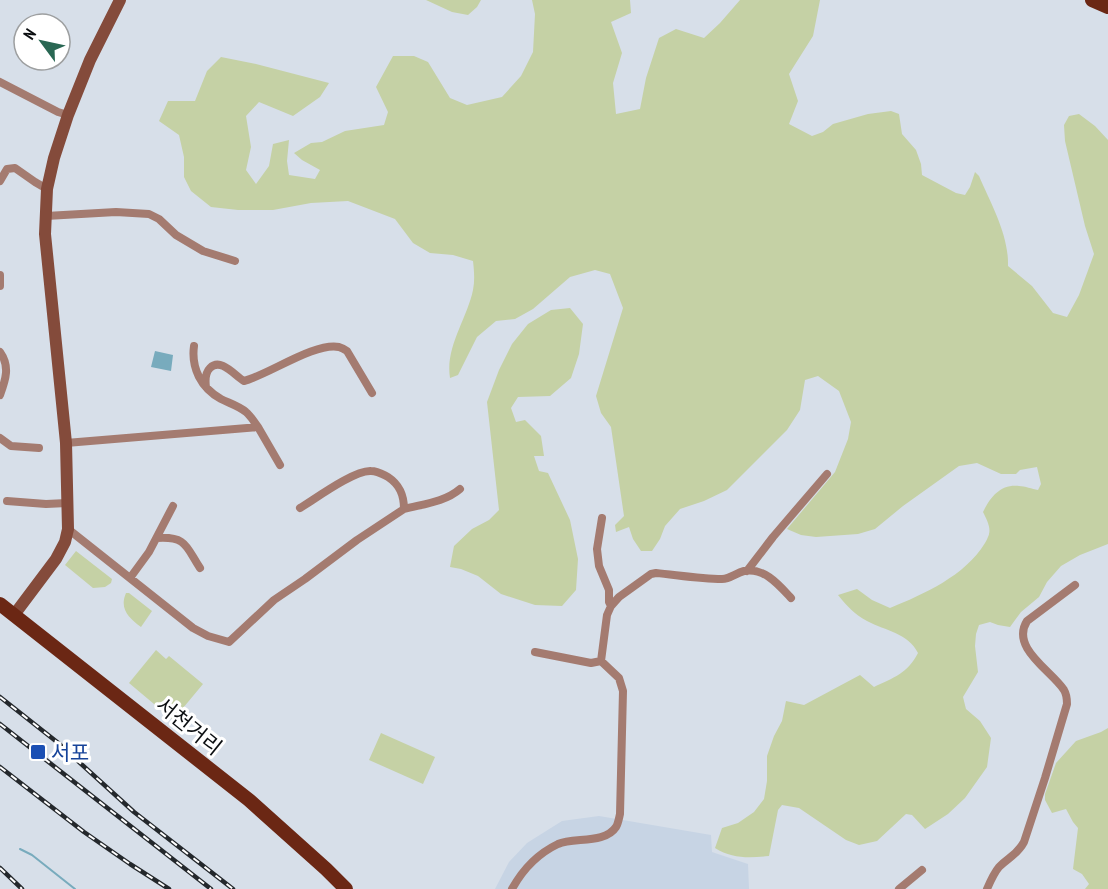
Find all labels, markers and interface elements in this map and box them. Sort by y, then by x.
north arrow [12,12,72,72]
text: N [19,25,40,43]
street label: 서천거리 [150,691,228,761]
place label: 서포 [51,739,90,766]
marker: 서포 [29,743,47,761]

